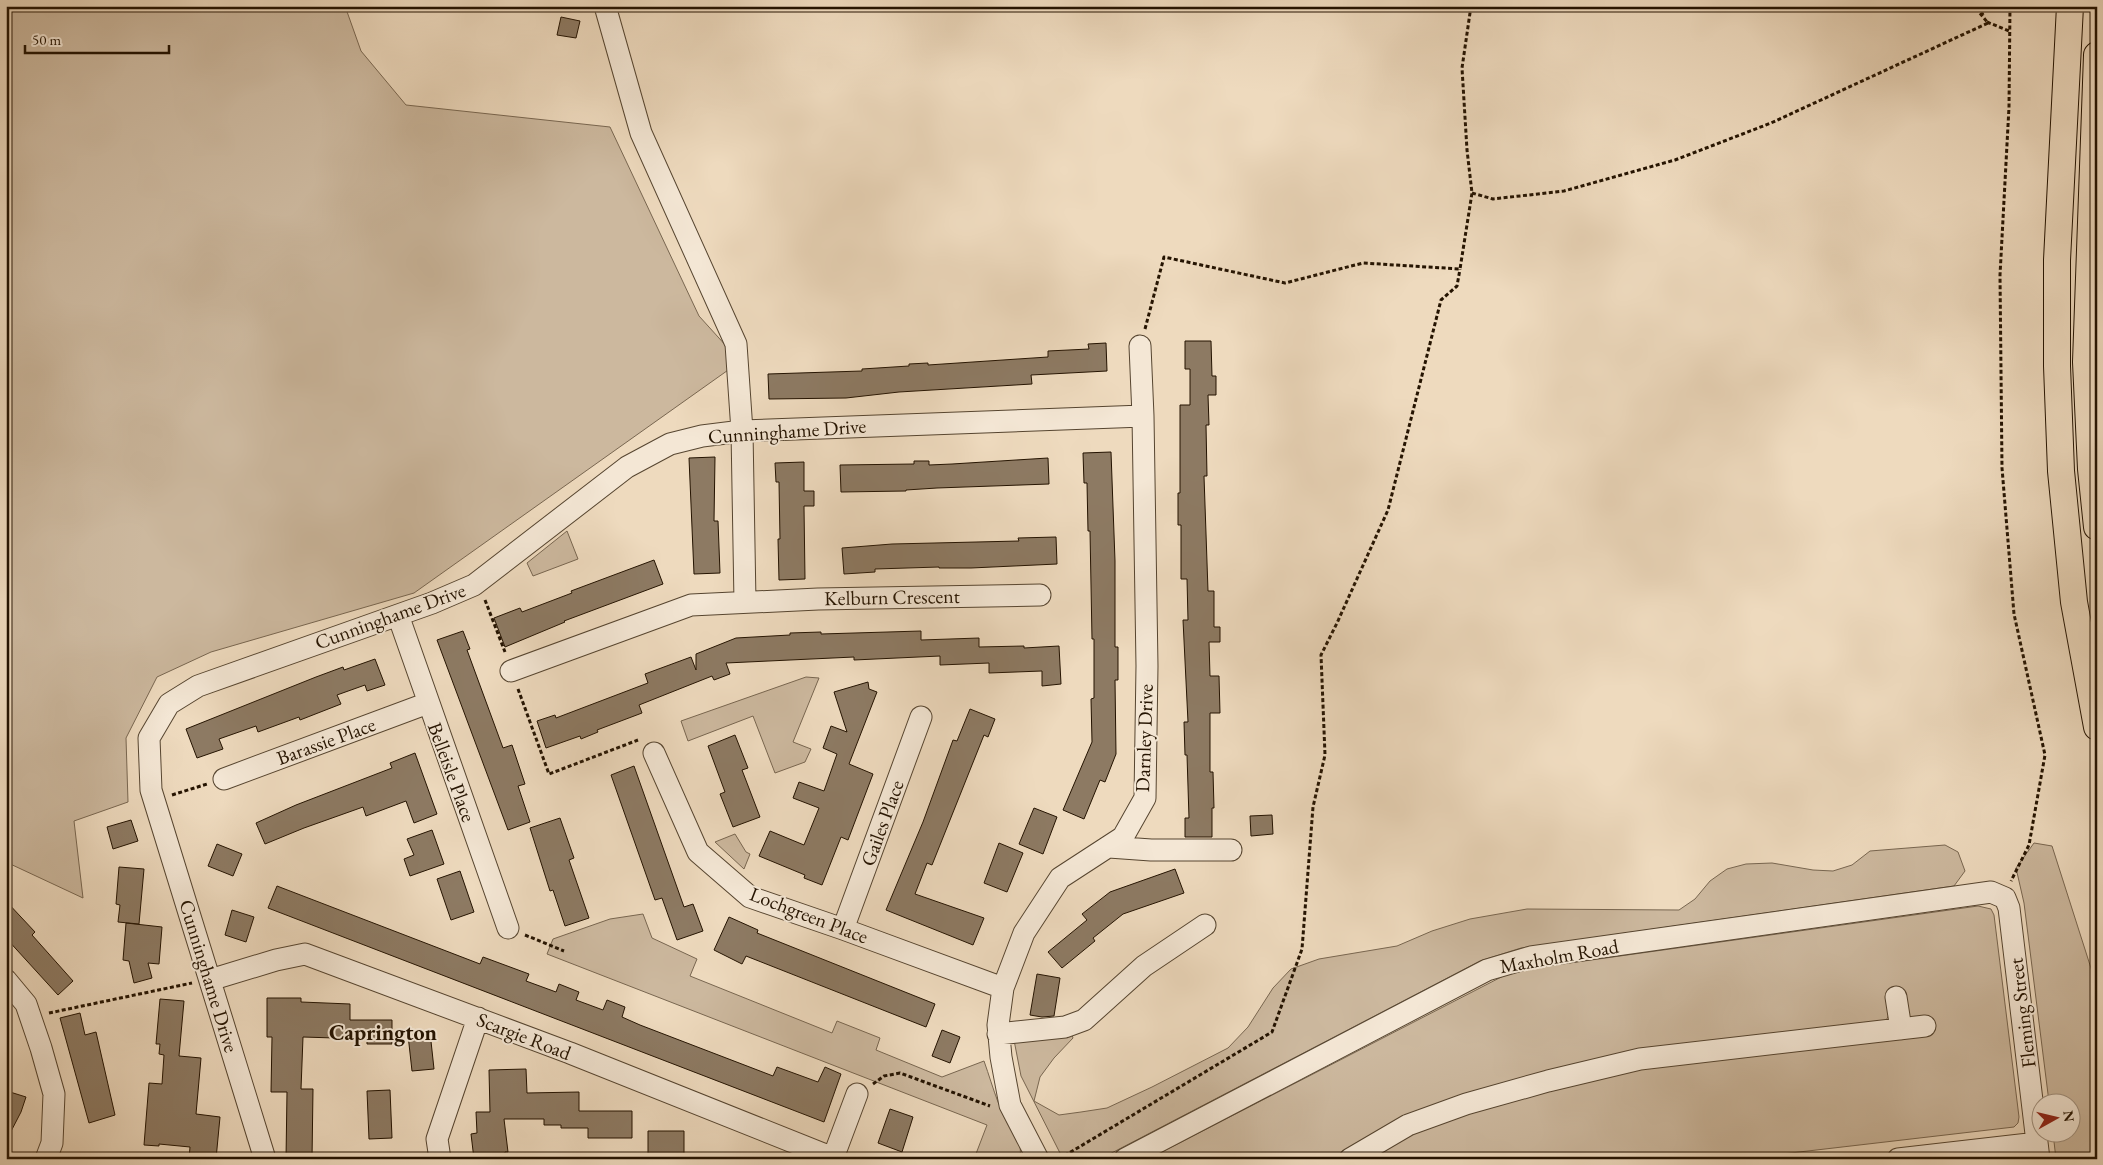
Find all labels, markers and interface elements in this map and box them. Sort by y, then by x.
scale bar [25,22,169,54]
text: 50 m [32,30,61,49]
street label: Cunninghame Drive [707,412,867,449]
street label: Cunninghame Drive [311,577,469,655]
street label: Kelburn Crescent [824,583,961,611]
street label: Darnley Drive [1129,683,1159,793]
street label: Barassie Place [273,711,379,771]
street label: Belleisle Place [422,719,482,826]
street label: Gailes Place [854,776,910,870]
street label: Lochgreen Place [746,881,872,950]
street label: Cunninghame Drive [173,896,245,1056]
street label: Maxholm Road [1497,933,1621,979]
street label: Fleming Street [2002,956,2042,1069]
street label: Scargie Road [473,1006,576,1066]
district label: Caprington [329,1018,437,1047]
north arrow [2030,1092,2080,1142]
text: N [2059,1109,2079,1124]

